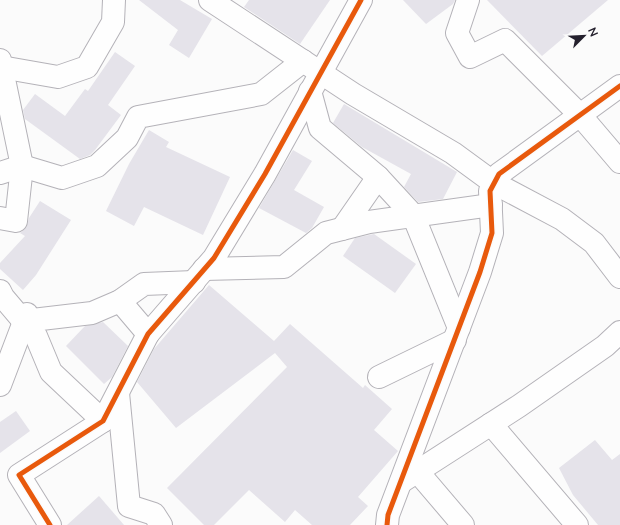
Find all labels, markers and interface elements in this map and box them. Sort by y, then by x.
north arrow [564,16,604,56]
text: N [586,25,601,38]

